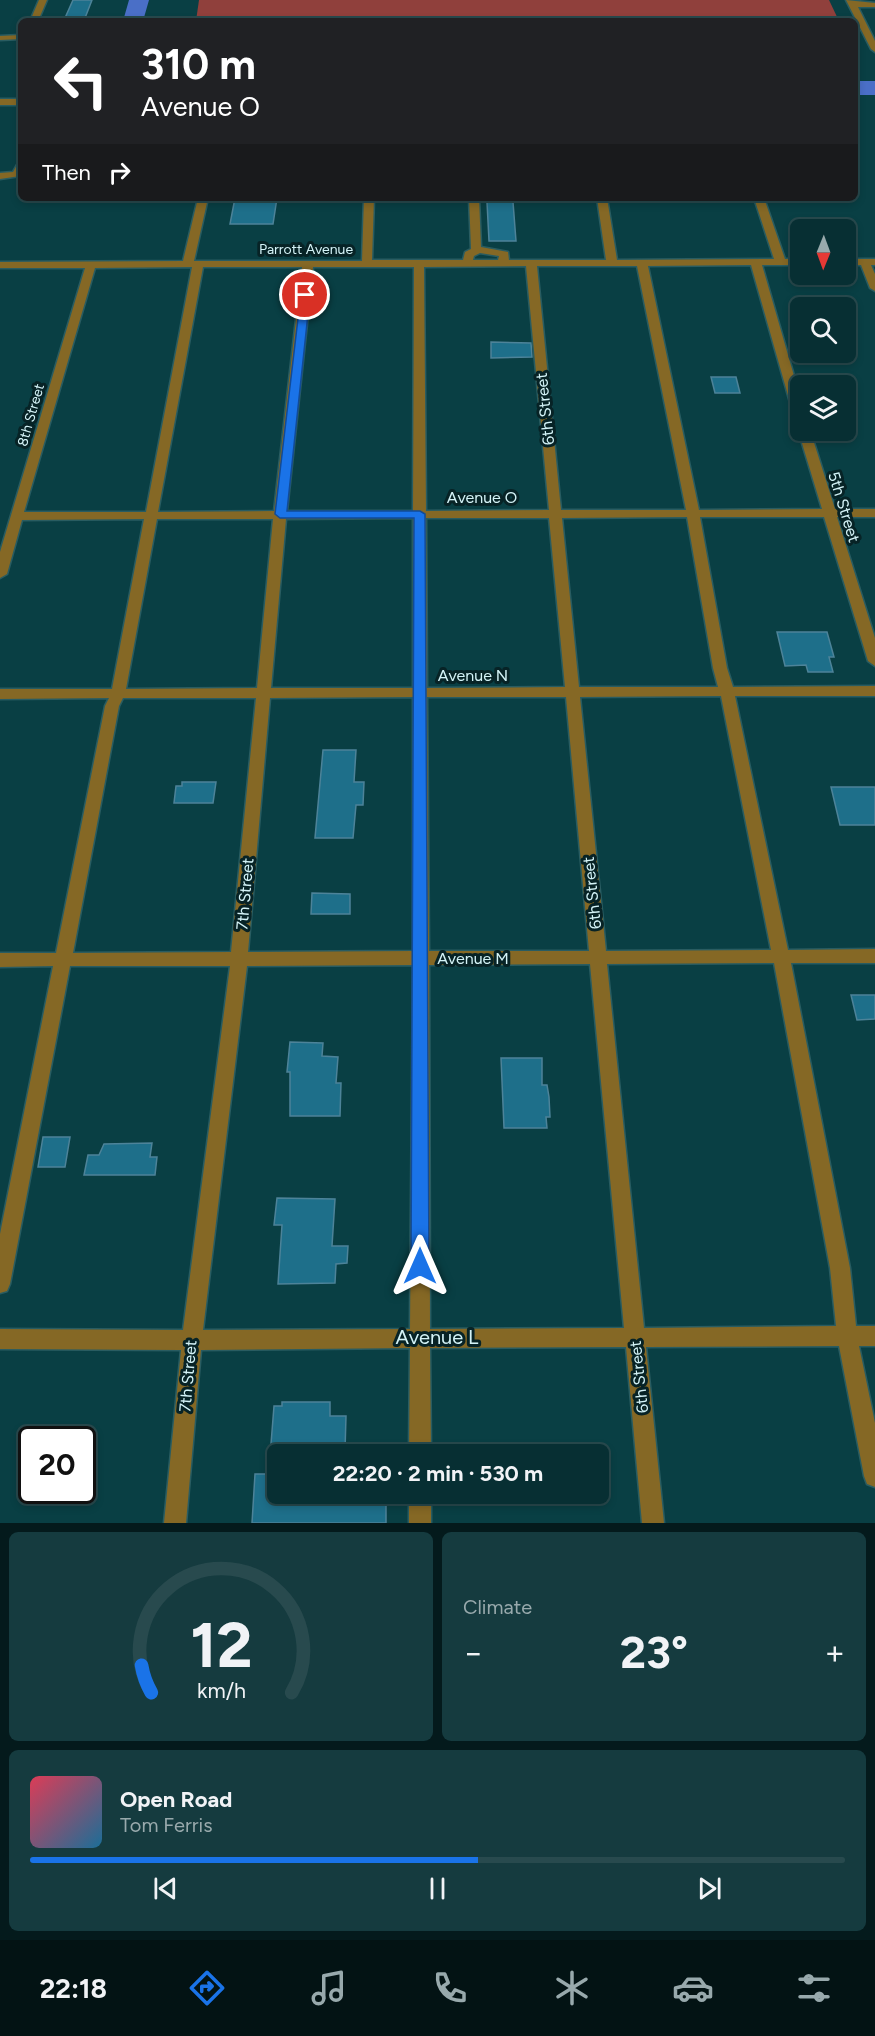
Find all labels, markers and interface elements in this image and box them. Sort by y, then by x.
text: 310 m [141,39,256,90]
icon: left [42,42,120,120]
text: Avenue O [141,90,260,123]
icon: right [103,156,136,189]
text: Then [42,159,91,186]
north arrow [790,219,856,285]
map controls [790,219,856,441]
street label: Parrott Avenue [259,241,353,258]
pin [279,269,330,320]
icon: arrive [288,278,321,311]
button: search [790,297,856,363]
street label: 6th Street [532,372,558,446]
button: layers [790,375,856,441]
street label: 8th Street [14,382,48,448]
street label: 5th Street [824,469,864,545]
street label: Avenue O [447,488,517,507]
street label: Avenue N [438,666,508,685]
street label: 6th Street [579,856,605,930]
street label: 7th Street [232,857,258,931]
street label: Avenue M [437,949,509,968]
position arrow [388,1234,452,1298]
street label: Avenue L [396,1325,479,1349]
street label: 7th Street [175,1339,201,1413]
street label: 6th Street [626,1340,652,1414]
speed limit sign: 20 [18,1426,96,1504]
text: 22:20 · 2 min · 530 m [333,1460,543,1487]
text: Climate [463,1595,532,1619]
text: 12 [190,1608,252,1683]
text: 23° [620,1625,688,1679]
text: − [463,1633,484,1672]
text: + [824,1633,845,1672]
text: km/h [197,1679,245,1704]
text: Open Road [120,1786,232,1813]
text: Tom Ferris [120,1813,213,1837]
icon: previous [149,1872,182,1905]
icon: pause [421,1872,454,1905]
icon: next [693,1872,726,1905]
icon: directions [186,1967,228,2009]
icon: music [308,1967,350,2009]
icon: phone [429,1967,471,2009]
icon: climate [551,1967,593,2009]
icon: car [672,1967,714,2009]
icon: filters [793,1967,835,2009]
text: 22:18 [40,1972,107,2005]

